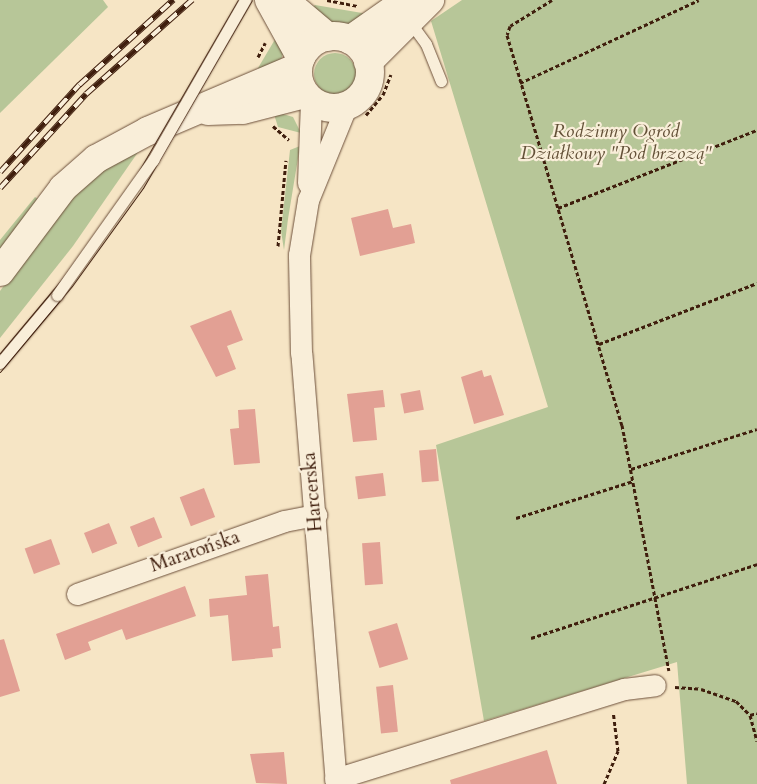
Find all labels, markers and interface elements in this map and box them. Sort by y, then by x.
park label: Rodzinny Ogród Działkowy "Pod brzozą" [520,121,712,165]
street label: Harcerska [298,451,328,533]
street label: Maratońska [147,526,243,578]

